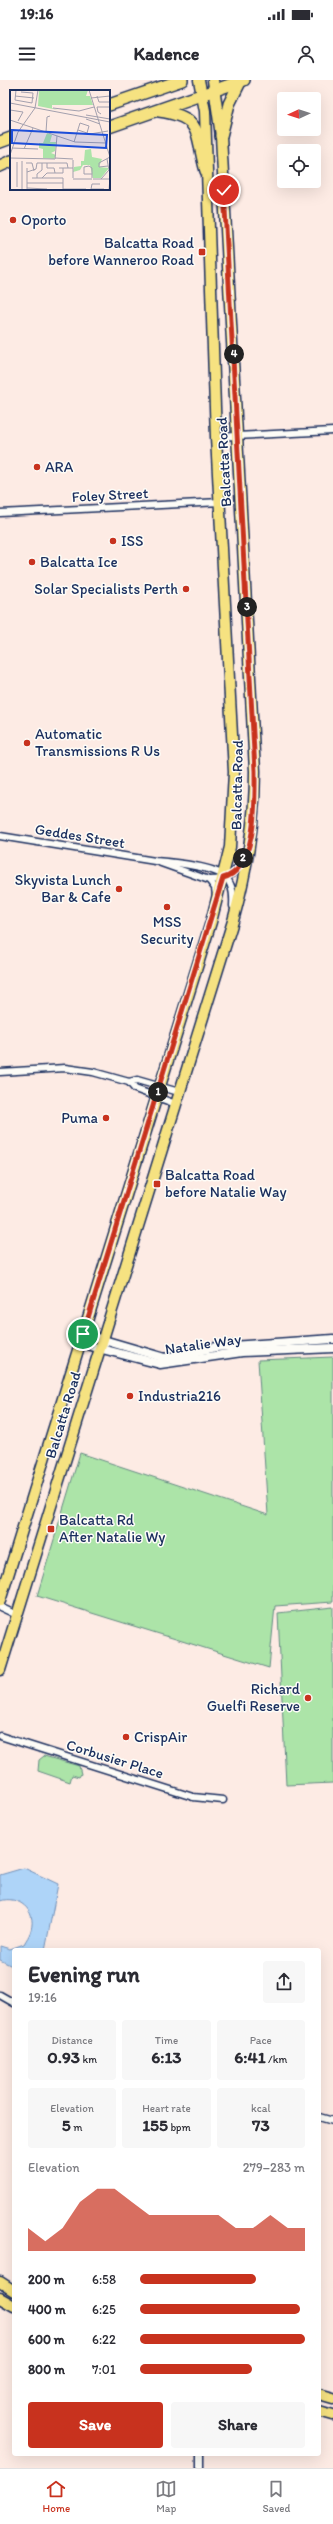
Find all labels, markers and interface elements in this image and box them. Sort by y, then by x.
text: 19:16 [20,5,53,23]
icon: menu [16,43,38,65]
text: Kadence [133,43,200,65]
icon: person [295,43,317,65]
inset map [10,90,110,190]
north arrow [277,92,321,136]
map controls [277,92,321,188]
button: locate [277,144,321,188]
pin [207,173,241,207]
icon: check [213,179,235,201]
place label: Oporto [21,211,66,229]
marker: Oporto [8,215,18,225]
place label: Balcatta Road before Wanneroo Road [48,234,195,269]
marker: Balcatta Road before Wanneroo Road [197,247,207,257]
pin: 4 [224,344,244,364]
text: 4 [231,347,237,360]
street label: Balcatta Road [213,416,235,507]
place label: ARA [45,458,74,476]
marker: ARA [32,462,42,472]
street label: Foley Street [71,484,149,506]
place label: ISS [121,532,143,550]
marker: ISS [108,536,118,546]
place label: Balcatta Ice [40,553,118,571]
marker: Balcatta Ice [27,557,37,567]
place label: Solar Specialists Perth [34,580,178,598]
marker: Solar Specialists Perth [181,584,191,594]
pin: 3 [237,597,257,617]
text: 3 [244,600,250,613]
place label: Automatic Transmissions R Us [35,725,160,760]
marker: Automatic Transmissions R Us [22,738,32,748]
street label: Balcatta Road [227,739,247,830]
street label: Geddes Street [34,820,127,852]
pin: 2 [233,848,253,868]
text: 2 [240,851,246,864]
place label: Skyvista Lunch Bar & Cafe [15,871,111,906]
marker: Skyvista Lunch Bar & Cafe [114,884,124,894]
marker: MSS Security [162,902,172,912]
place label: MSS Security [141,913,193,948]
pin: 1 [148,1082,168,1102]
text: 1 [155,1085,161,1098]
place label: Puma [61,1109,99,1127]
marker: Puma [101,1113,111,1123]
place label: Balcatta Road before Natalie Way [165,1166,287,1201]
marker: Balcatta Road before Natalie Way [152,1179,162,1189]
pin [66,1317,100,1351]
icon: arrive [72,1323,94,1345]
street label: Natalie Way [164,1330,242,1358]
street label: Balcatta Road [41,1369,85,1461]
place label: Industria216 [138,1387,221,1405]
marker: Industria216 [125,1391,135,1401]
place label: Balcatta Rd After Natalie Wy [59,1511,165,1546]
marker: Balcatta Rd After Natalie Wy [46,1524,56,1534]
place label: Richard Guelfi Reserve [207,1680,301,1715]
marker: Richard Guelfi Reserve [303,1693,313,1703]
place label: CrispAir [134,1728,187,1746]
marker: CrispAir [121,1732,131,1742]
street label: Corbusier Place [64,1736,166,1782]
text: Evening run [28,1961,140,1988]
button: share [263,1961,305,2003]
text: 19:16 [28,1990,57,2005]
text: Distance [52,2034,93,2047]
text: Time [155,2034,178,2047]
text: Pace [250,2034,272,2047]
text: 0.93 [47,2047,80,2067]
text: 6:13 [151,2047,182,2067]
text: 6:41 [234,2047,266,2067]
text: km [80,2053,97,2066]
text: /km [266,2053,287,2066]
text: Elevation [50,2102,94,2115]
text: Heart rate [142,2102,191,2115]
text: kcal [251,2102,271,2115]
text: 5 [62,2115,71,2135]
text: 155 [142,2115,168,2135]
text: 73 [252,2115,270,2135]
text: m [71,2121,83,2134]
text: bpm [168,2121,191,2134]
text: Elevation [28,2160,80,2175]
text: 279–283 m [243,2160,305,2175]
text: 200 m [28,2272,65,2287]
text: 6:58 [92,2272,116,2287]
text: 400 m [28,2302,66,2317]
text: 6:25 [92,2302,116,2317]
text: 600 m [28,2332,65,2347]
text: 6:22 [92,2332,116,2347]
text: 800 m [28,2362,65,2377]
text: 7:01 [92,2362,116,2377]
button: Save [28,2402,163,2448]
button: Share [171,2402,305,2448]
tab: Home [43,2478,70,2515]
tab: Map [155,2478,177,2515]
tab: Saved [262,2478,290,2515]

